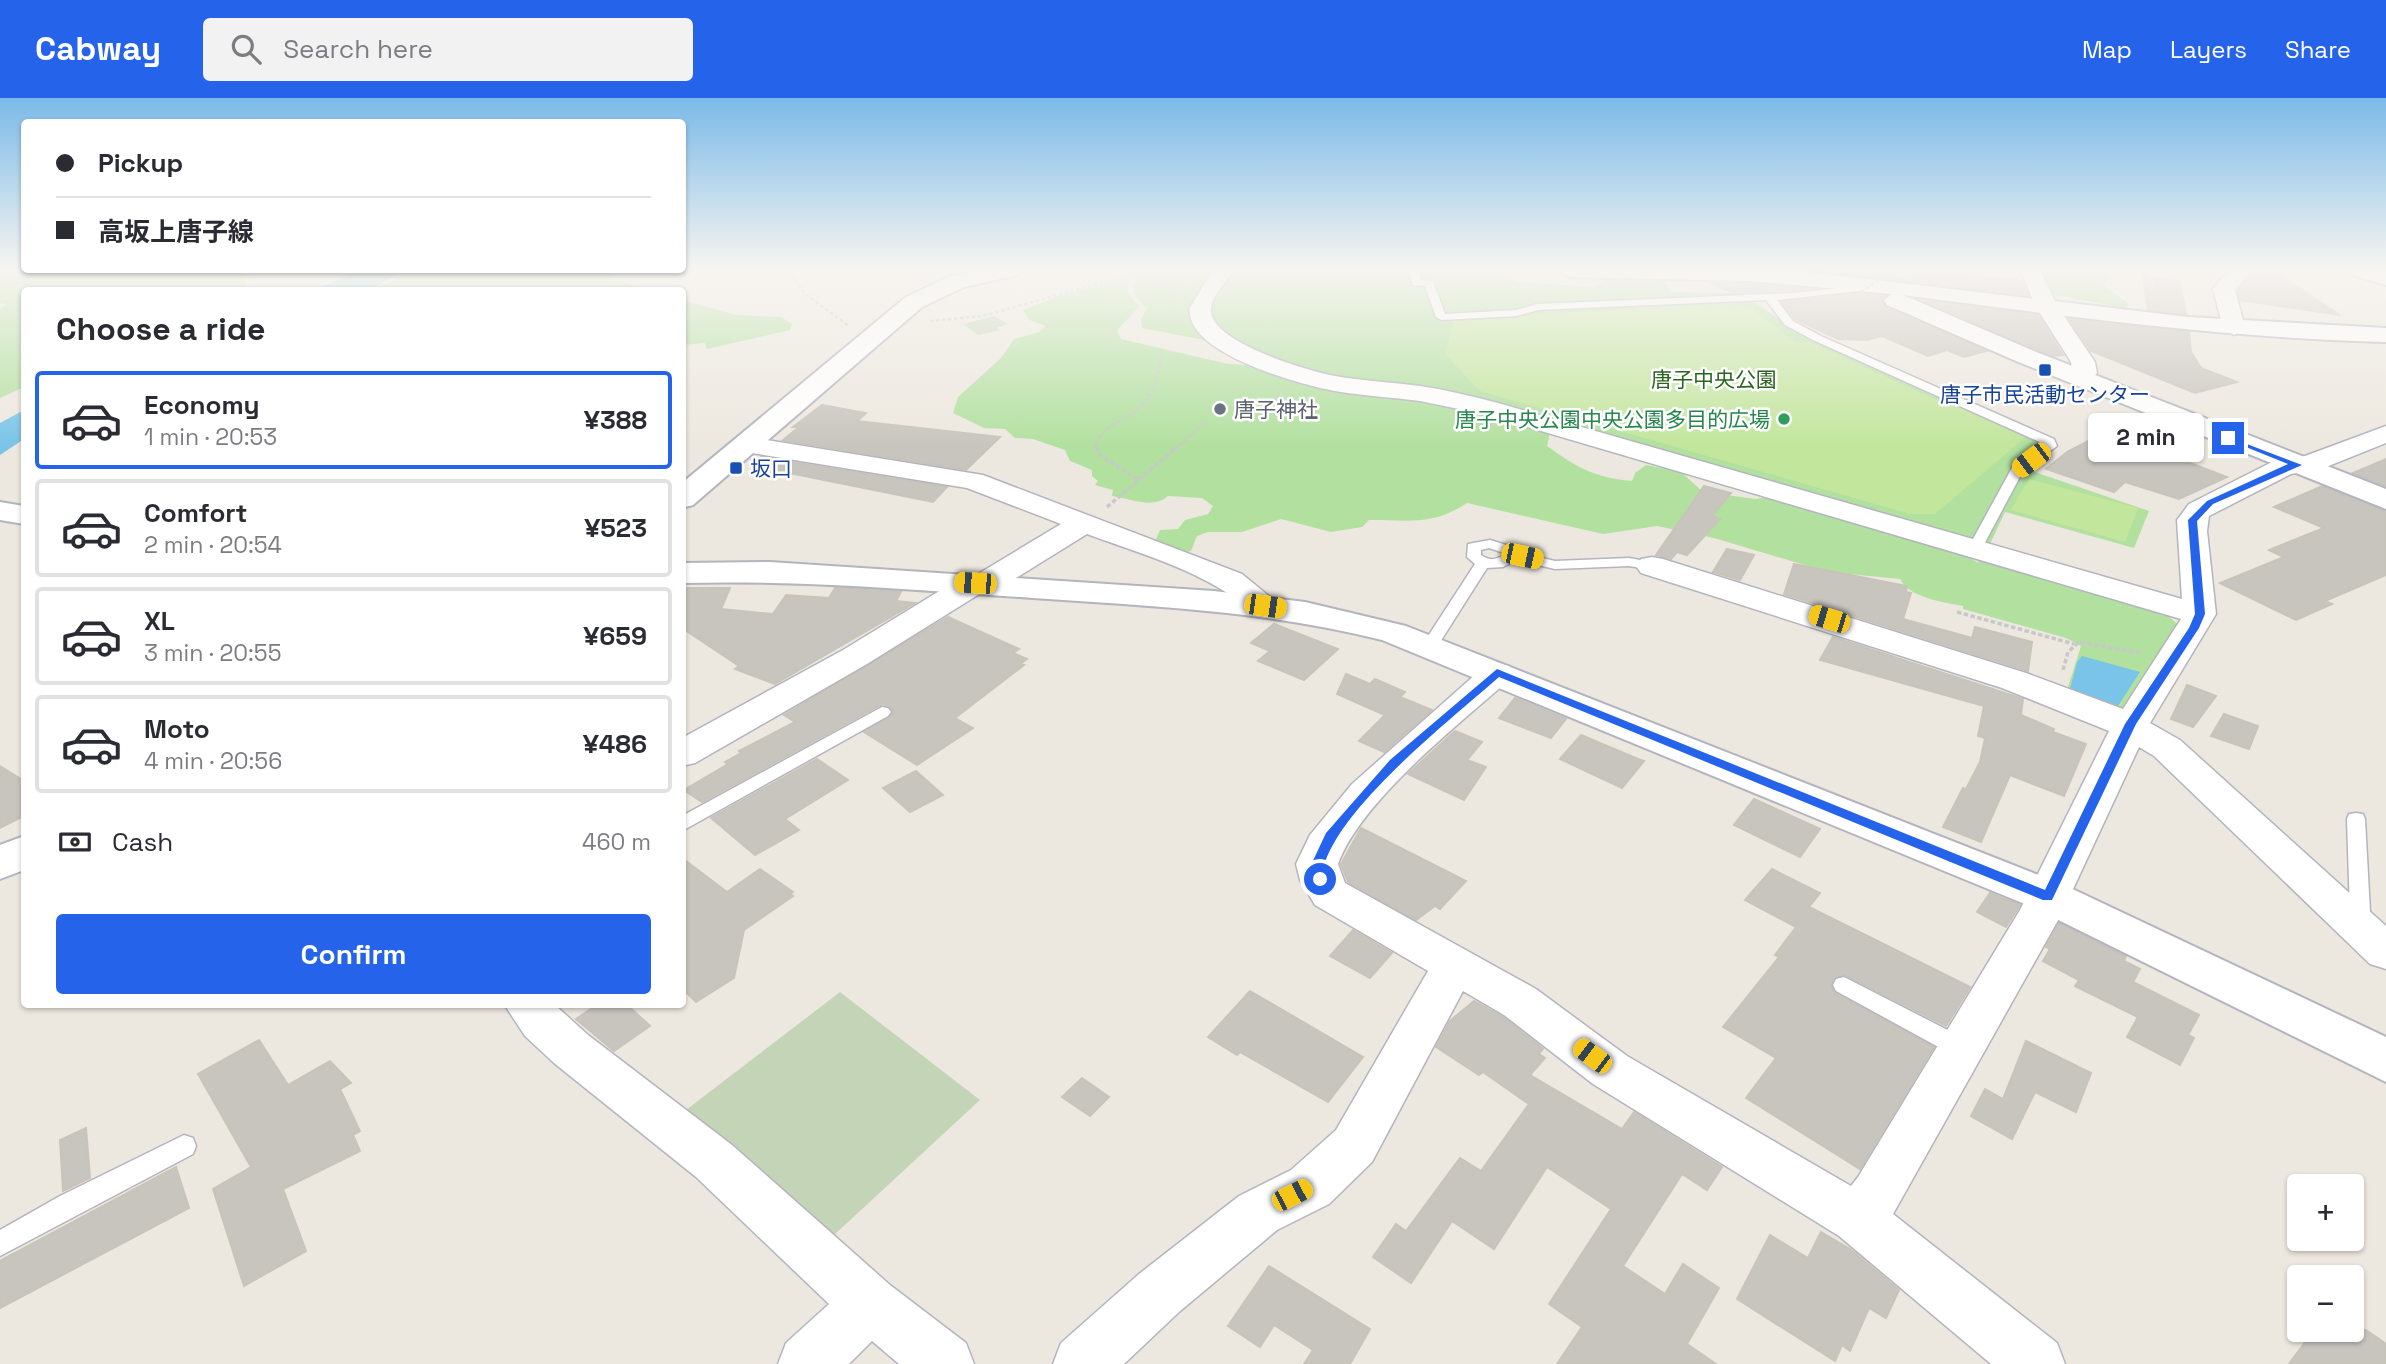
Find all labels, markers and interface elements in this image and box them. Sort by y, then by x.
search box [203,18,693,81]
text: Cabway [35,28,161,70]
icon: search [227,30,265,68]
text: Search here [283,32,433,66]
text: Map [2082,34,2132,65]
text: Layers [2170,34,2247,65]
text: Share [2285,34,2351,65]
text: Pickup [98,146,183,180]
text: 高坂上唐子線 [98,215,254,249]
text: Choose a ride [56,309,266,349]
marker: 唐子市民活動センター [2037,362,2053,378]
park label: 唐子中央公園 [1651,366,1777,393]
place label: 唐子市民活動センター [1940,381,2150,408]
text: Economy [144,388,260,422]
icon: car [60,389,123,452]
place label: 唐子神社 [1234,396,1318,423]
marker: 唐子神社 [1212,401,1228,417]
text: ¥388 [584,403,647,437]
place label: 唐子中央公園中央公園多目的広場 [1455,406,1770,433]
marker: 唐子中央公園中央公園多目的広場 [1776,411,1792,427]
callout: 2 min [2088,414,2204,462]
text: 1 min · 20:53 [144,422,277,452]
text: 2 min [2116,422,2176,452]
route end [2212,422,2244,454]
car [2008,439,2055,481]
place label: 坂口 [750,455,792,482]
marker: 坂口 [728,460,744,476]
text: Comfort [144,496,247,530]
icon: car [60,497,123,560]
text: ¥523 [584,511,647,545]
text: 2 min · 20:54 [144,530,282,560]
car [1500,541,1545,571]
car [954,571,997,595]
car [1243,593,1288,619]
car [1806,603,1853,635]
text: XL [144,604,175,638]
icon: car [60,605,123,668]
text: ¥659 [583,619,647,653]
text: 3 min · 20:55 [144,638,281,668]
text: Moto [144,712,210,746]
icon: car [60,713,123,776]
text: ¥486 [583,727,647,761]
text: 4 min · 20:56 [144,746,282,776]
icon: cash [56,823,94,861]
text: Cash [112,825,173,859]
text: 460 m [582,827,651,857]
route start [1304,863,1336,895]
button: Confirm [56,914,651,994]
car [1569,1035,1616,1077]
map controls [2287,1174,2364,1342]
button: + [2287,1174,2364,1251]
car [1269,1176,1316,1214]
button: − [2287,1265,2364,1342]

